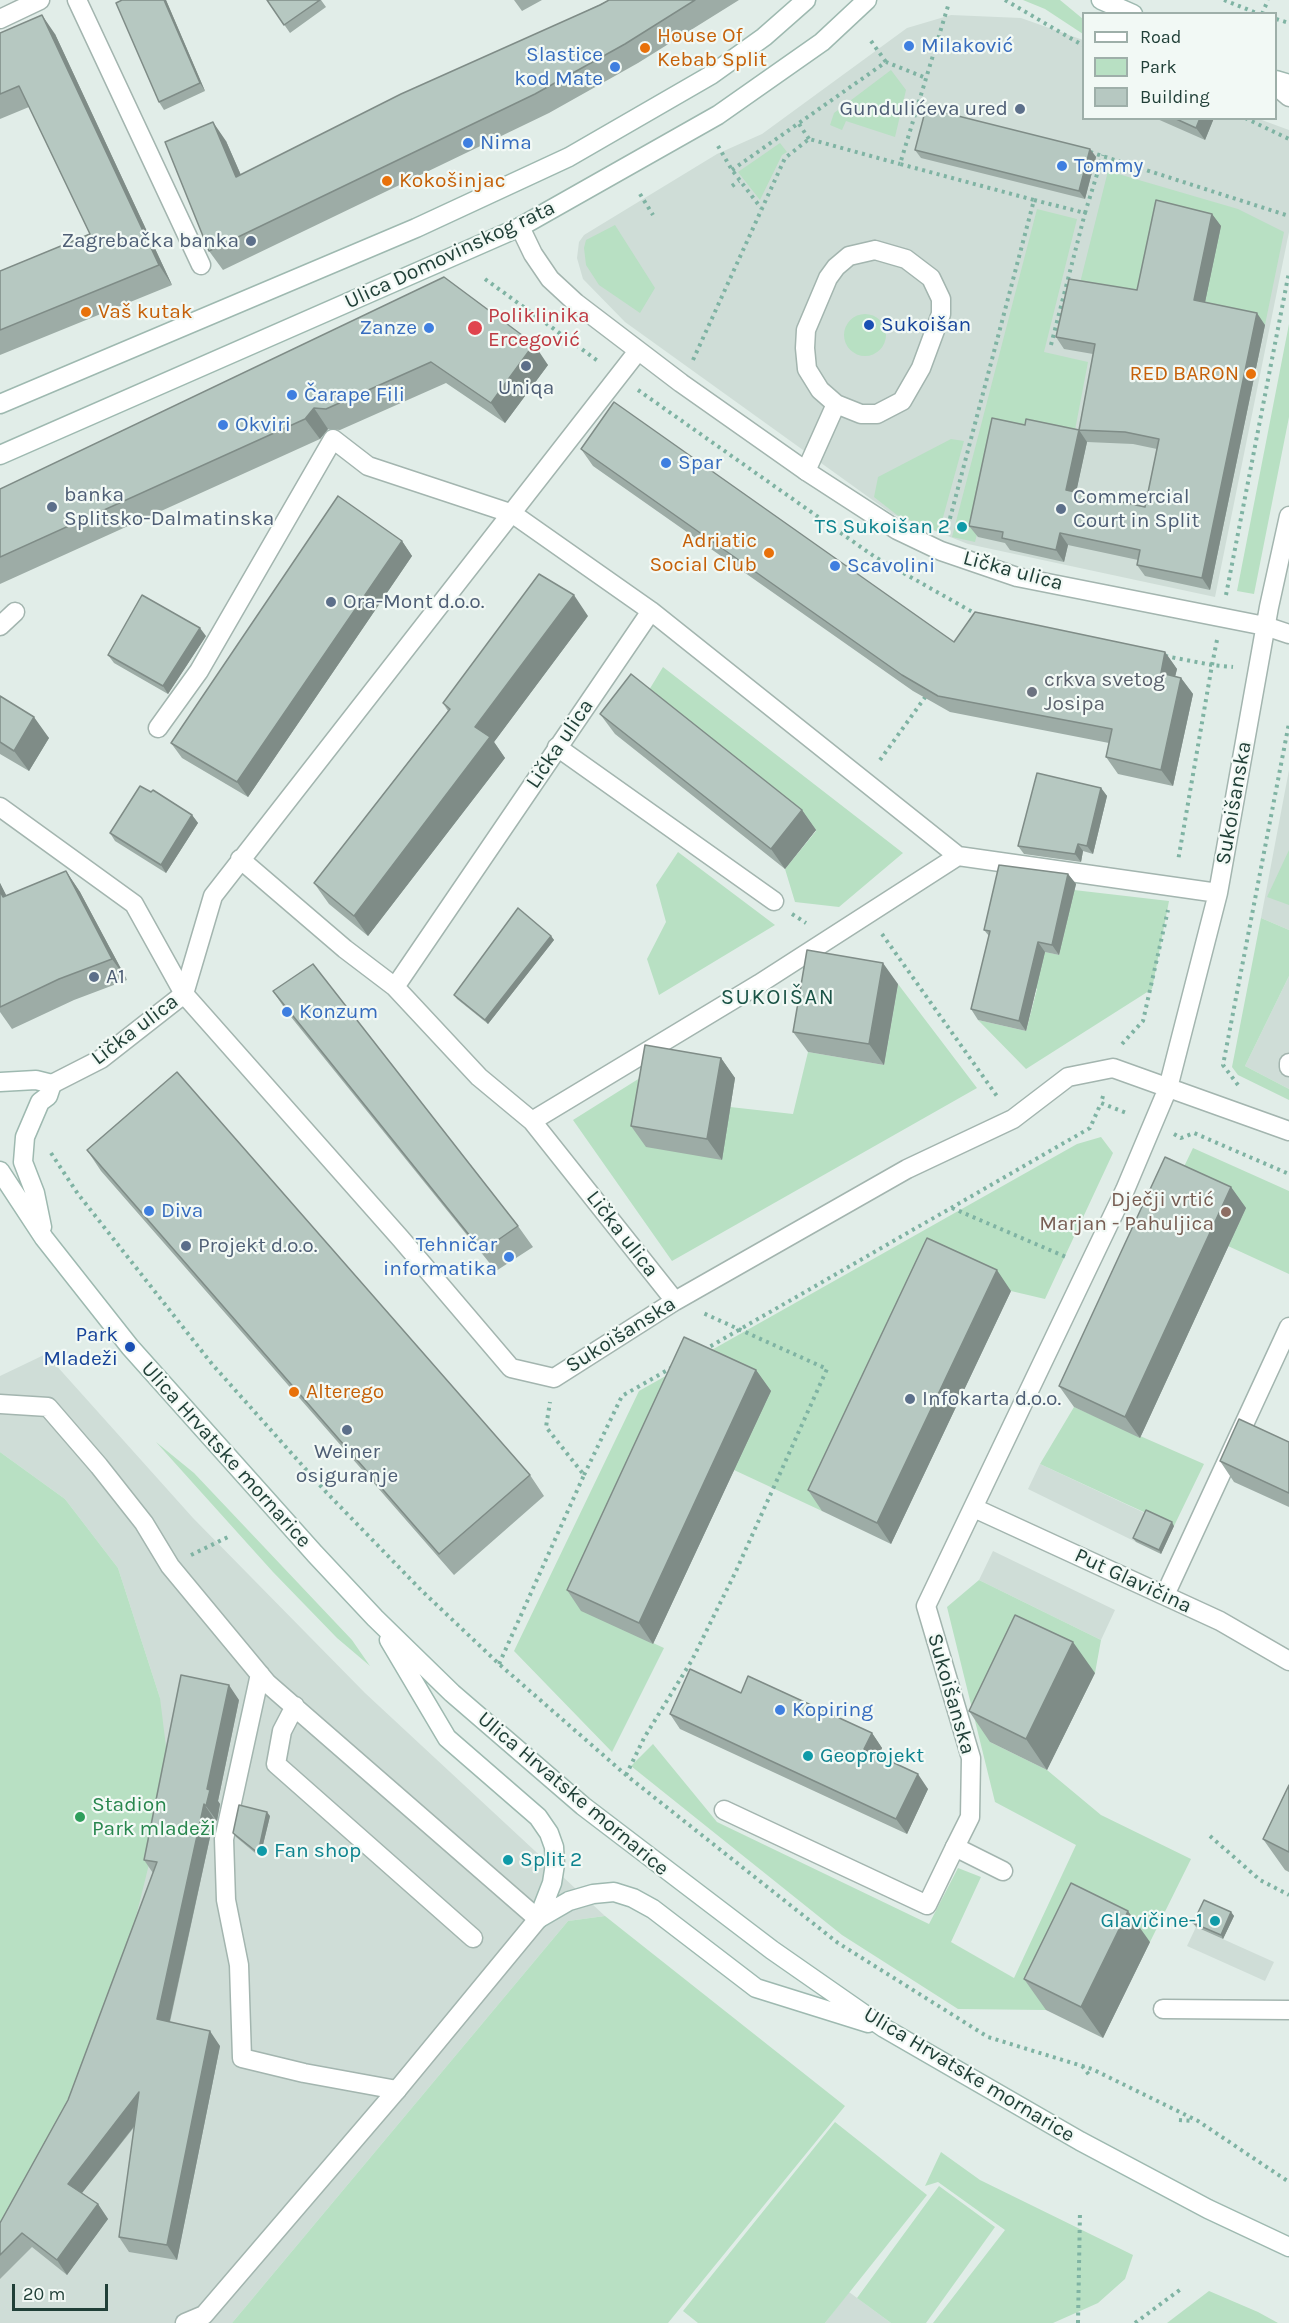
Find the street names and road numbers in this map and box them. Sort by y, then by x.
street label: Ulica Domovinskog rata [341,195,559,315]
street label: Lička ulica [960,546,1066,596]
street label: Lička ulica [521,694,599,794]
street label: Sukoišanska [1211,739,1257,867]
street label: Lička ulica [86,989,184,1071]
street label: Lička ulica [581,1186,663,1282]
street label: Sukoišanska [561,1291,681,1379]
street label: Ulica Hrvatske mornarice [136,1357,316,1553]
street label: Put Glavičina [1070,1543,1196,1619]
street label: Sukoišanska [922,1631,980,1757]
street label: Ulica Hrvatske mornarice [472,1707,674,1881]
street label: Ulica Hrvatske mornarice [859,2002,1079,2148]

